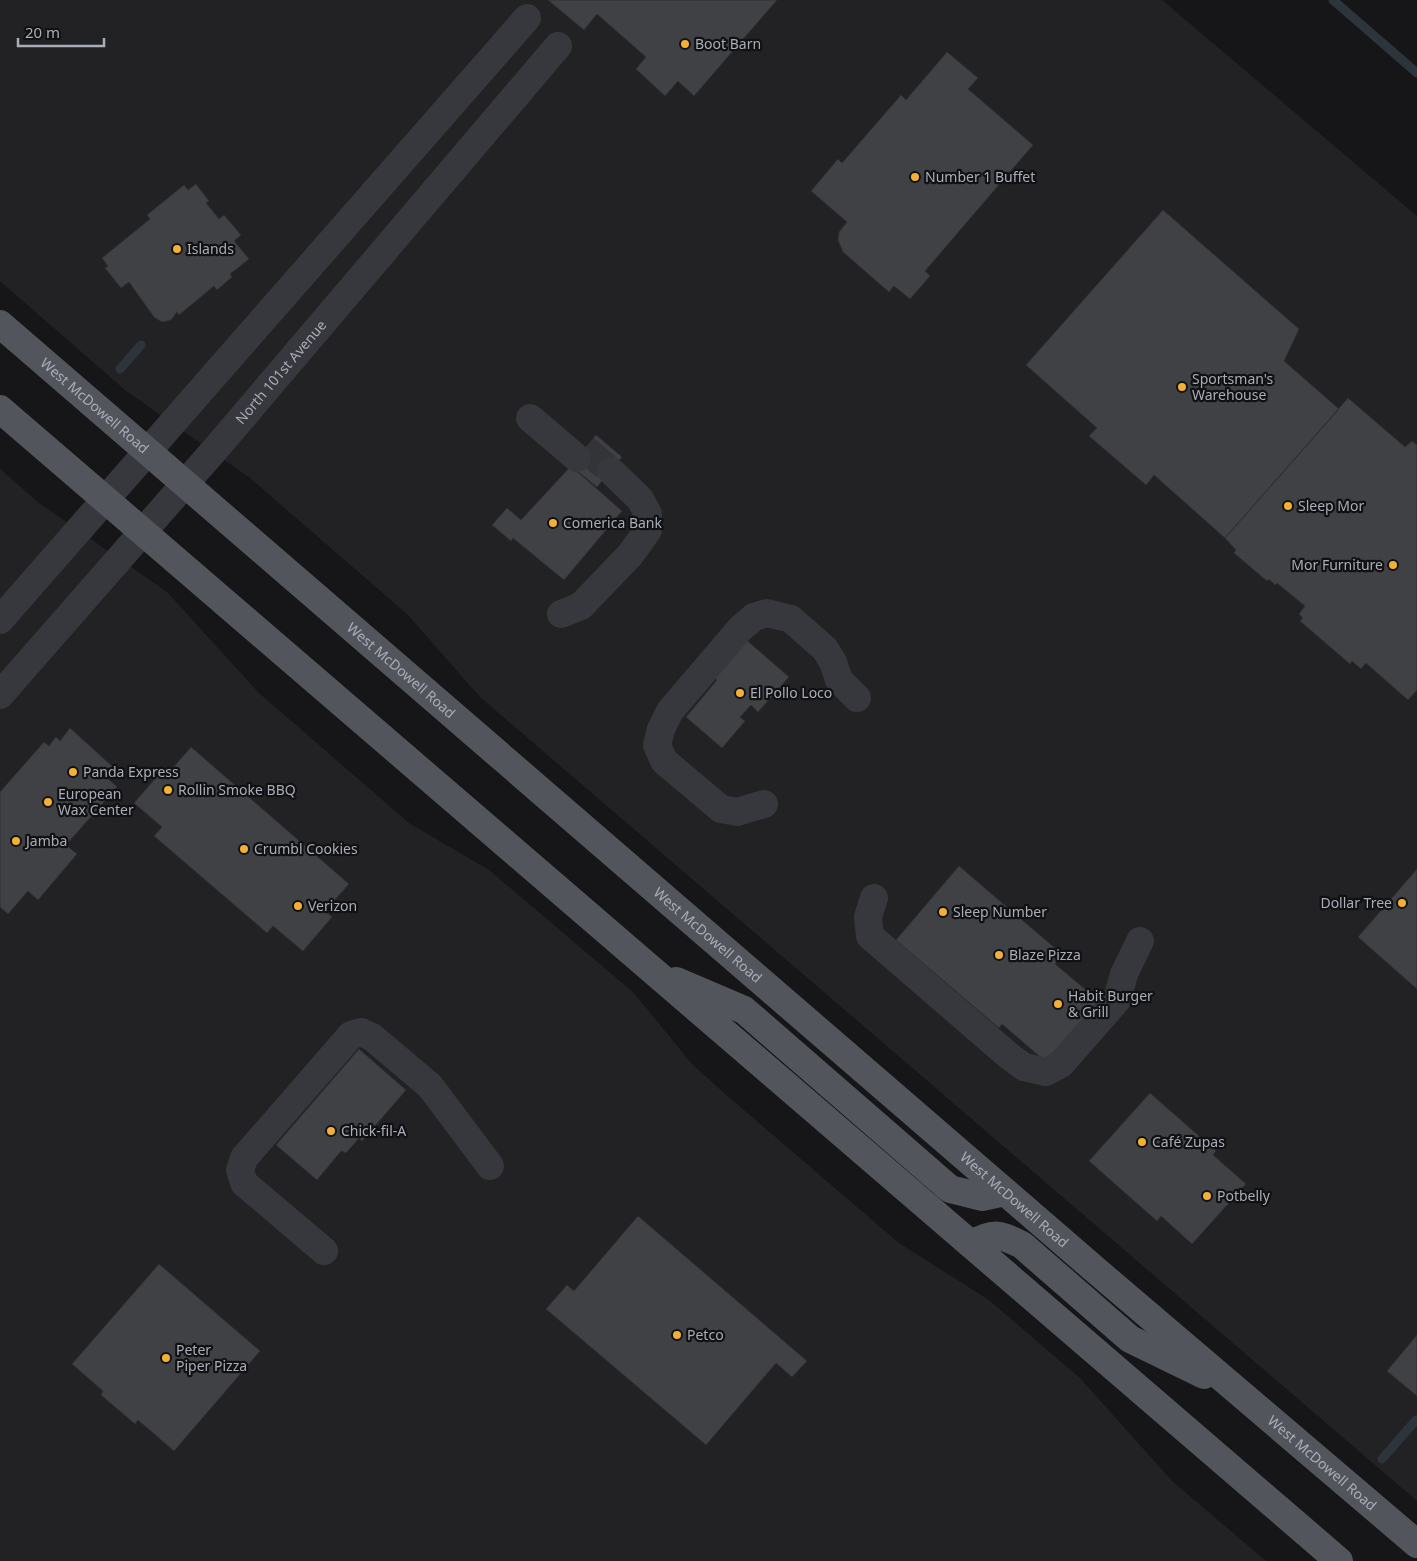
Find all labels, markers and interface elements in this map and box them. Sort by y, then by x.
scale bar [18,15,104,47]
text: 20 m [25,22,60,42]
place label: Boot Barn [695,34,761,53]
marker: Boot Barn [679,38,691,50]
place label: Number 1 Buffet [925,167,1035,186]
marker: Number 1 Buffet [909,171,921,183]
place label: Islands [187,239,234,258]
marker: Islands [171,243,183,255]
street label: North 101st Avenue [231,316,330,428]
street label: West McDowell Road [37,353,153,457]
place label: Sportsman's Warehouse [1192,369,1273,404]
marker: Sportsman's Warehouse [1176,381,1188,393]
place label: Sleep Mor [1298,496,1365,515]
marker: Sleep Mor [1282,500,1294,512]
place label: Comerica Bank [563,513,663,532]
marker: Comerica Bank [547,517,559,529]
place label: Mor Furniture [1291,555,1383,574]
marker: Mor Furniture [1387,559,1399,571]
street label: West McDowell Road [343,618,460,722]
place label: El Pollo Loco [750,683,832,702]
marker: El Pollo Loco [734,687,746,699]
place label: Panda Express [83,762,179,781]
marker: Panda Express [67,766,79,778]
place label: Rollin Smoke BBQ [178,780,296,799]
place label: European Wax Center [58,784,134,819]
marker: Rollin Smoke BBQ [162,784,174,796]
marker: European Wax Center [42,796,54,808]
place label: Jamba [24,831,67,850]
marker: Jamba [10,835,22,847]
place label: Crumbl Cookies [254,839,358,858]
marker: Crumbl Cookies [238,843,250,855]
street label: West McDowell Road [650,883,766,987]
place label: Dollar Tree [1320,893,1392,912]
place label: Verizon [308,896,357,915]
marker: Dollar Tree [1396,897,1408,909]
marker: Verizon [292,900,304,912]
place label: Sleep Number [953,902,1047,921]
marker: Sleep Number [937,906,949,918]
place label: Blaze Pizza [1009,945,1081,964]
marker: Blaze Pizza [993,949,1005,961]
place label: Habit Burger & Grill [1068,986,1153,1021]
marker: Habit Burger & Grill [1052,998,1064,1010]
place label: Chick-fil-A [341,1121,406,1140]
marker: Chick-fil-A [325,1125,337,1137]
place label: Café Zupas [1152,1132,1225,1151]
marker: Café Zupas [1136,1136,1148,1148]
street label: West McDowell Road [956,1147,1073,1251]
place label: Potbelly [1217,1186,1271,1205]
marker: Potbelly [1201,1190,1213,1202]
place label: Petco [687,1325,724,1344]
marker: Petco [671,1329,683,1341]
place label: Peter Piper Pizza [176,1340,247,1375]
marker: Peter Piper Pizza [160,1352,172,1364]
street label: West McDowell Road [1264,1411,1381,1514]

